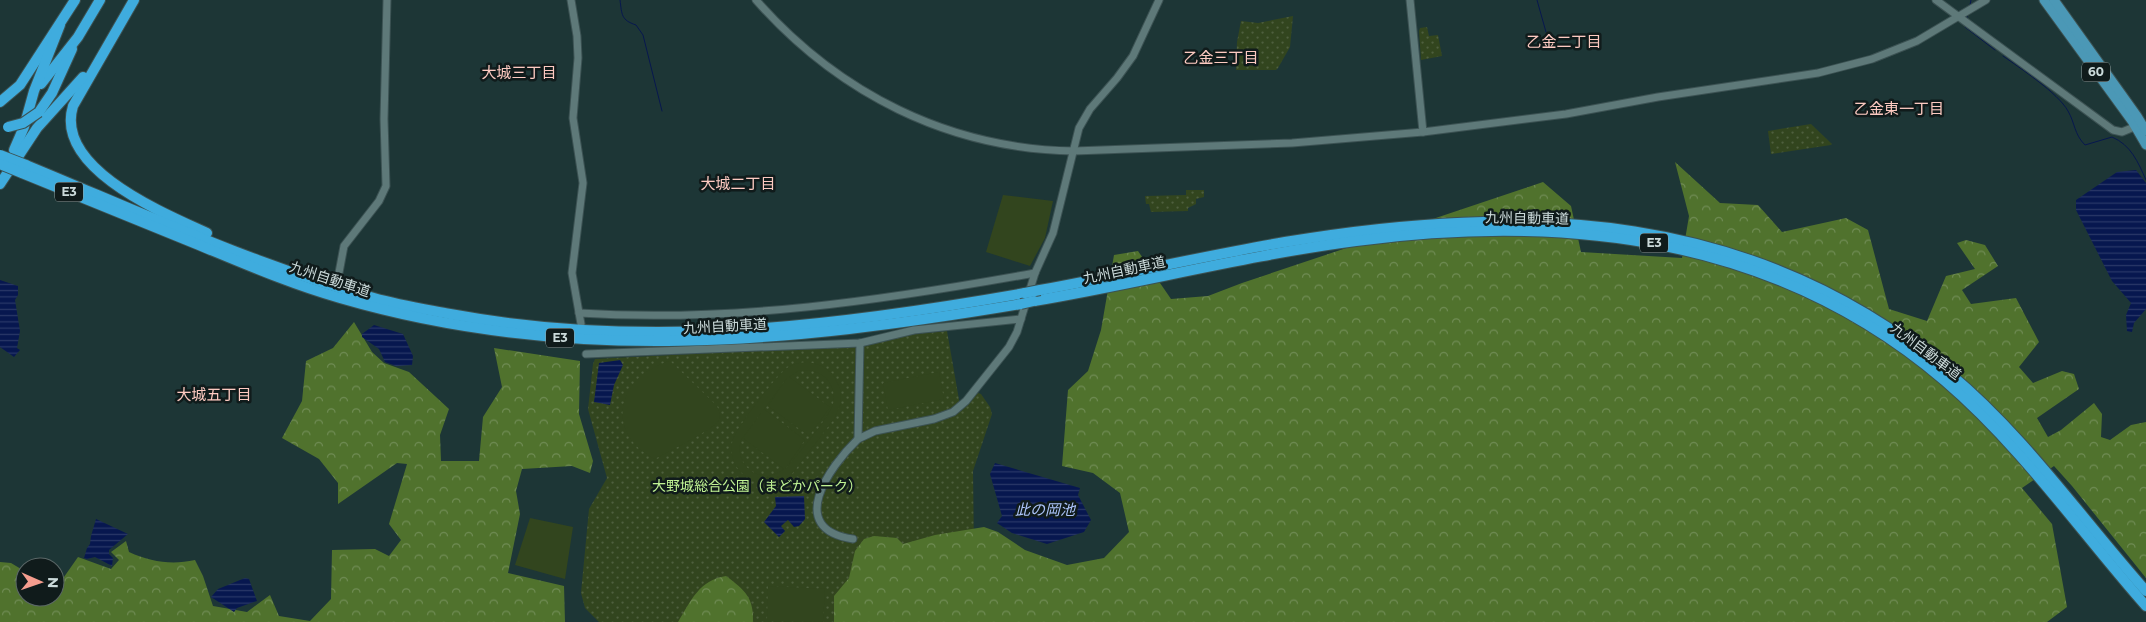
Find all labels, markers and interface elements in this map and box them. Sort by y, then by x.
district label: 乙金二丁目 [1526,32,1602,51]
district label: 乙金三丁目 [1183,48,1259,67]
road number: 60 [2082,62,2110,82]
district label: 大城三丁目 [481,63,557,82]
district label: 乙金東一丁目 [1854,99,1944,118]
district label: 大城二丁目 [700,174,776,193]
road number: E3 [55,182,83,202]
street label: 九州自動車道 [1485,208,1569,228]
road number: E3 [1640,234,1668,252]
street label: 九州自動車道 [1081,252,1167,288]
street label: 九州自動車道 [287,257,373,301]
street label: 九州自動車道 [683,315,767,337]
street label: 九州自動車道 [1887,319,1965,383]
road number: E3 [546,328,574,348]
district label: 大城五丁目 [176,385,252,404]
park label: 大野城総合公園（まどかパーク） [652,477,862,495]
water label: 此の岡池 [1015,500,1077,519]
north arrow [15,557,65,607]
text: N [44,576,62,588]

